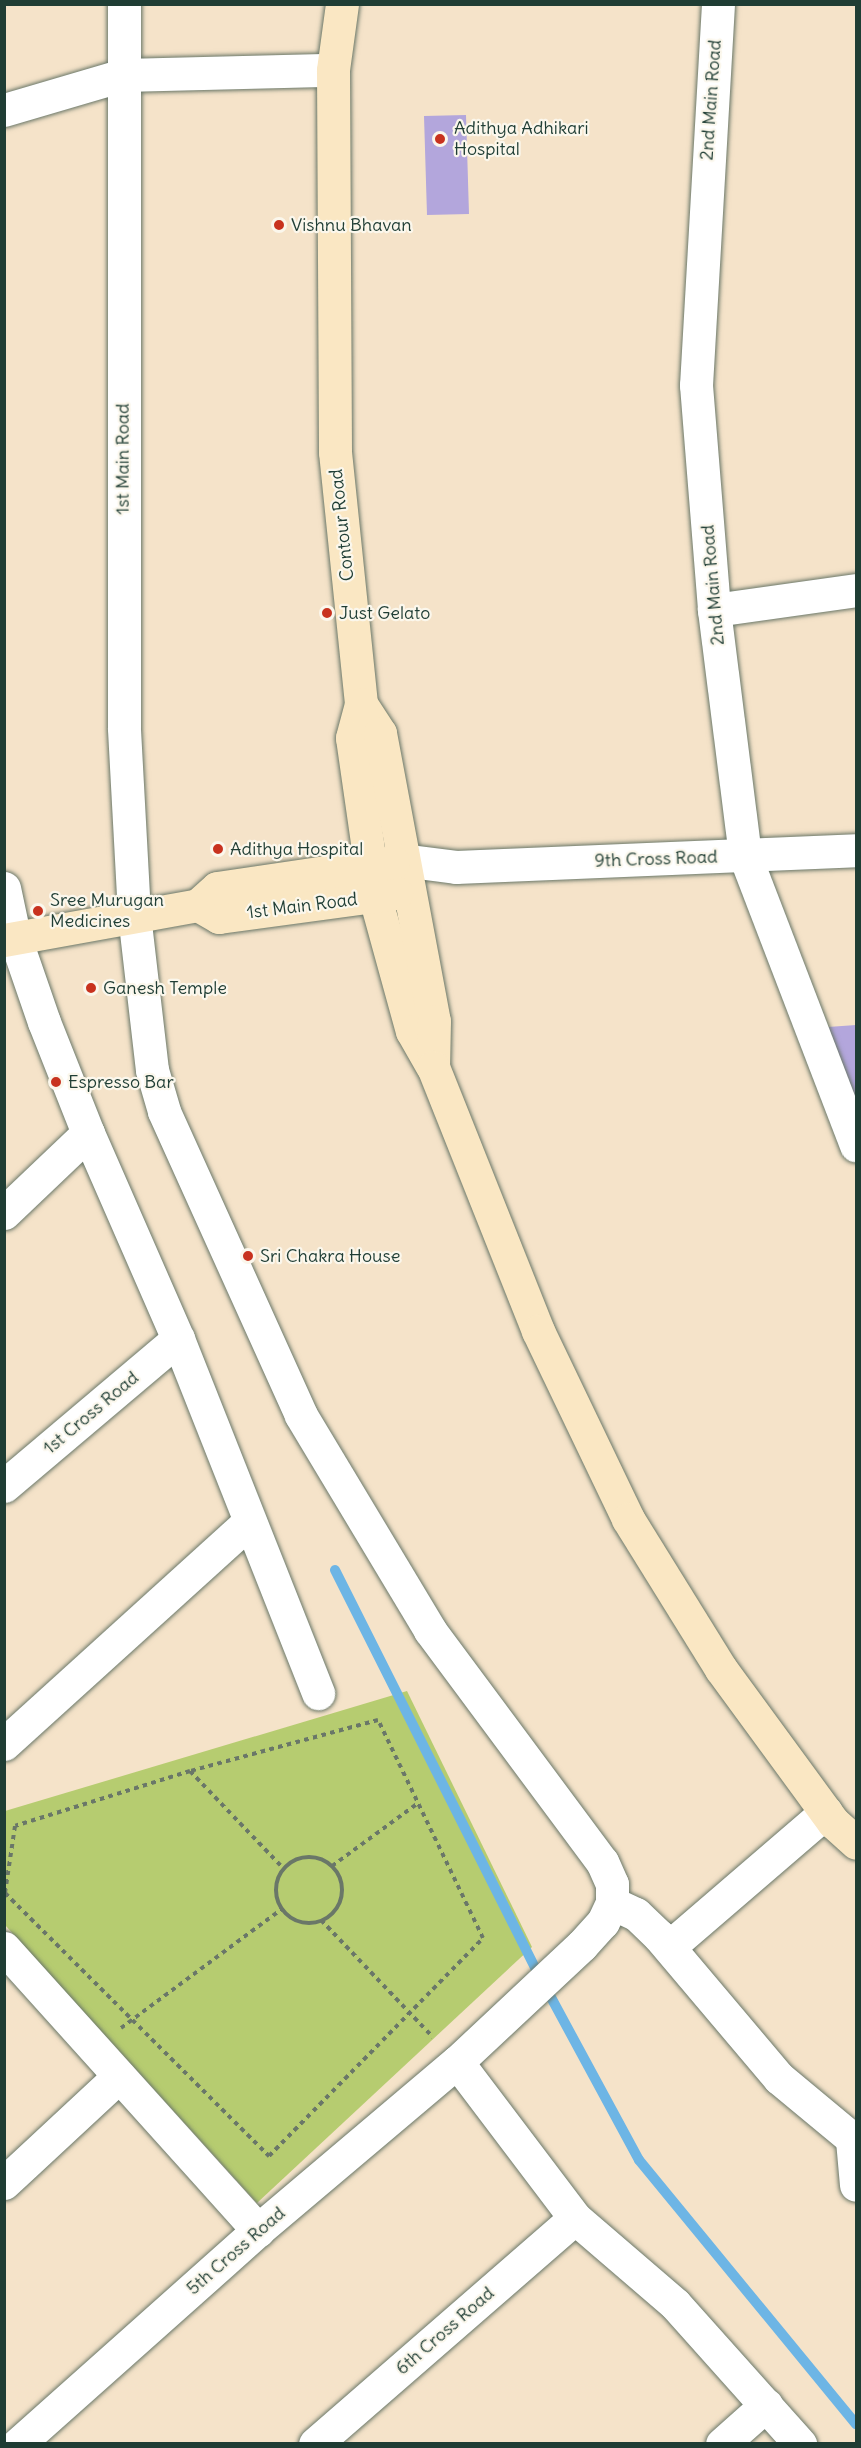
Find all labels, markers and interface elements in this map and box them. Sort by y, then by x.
street label: 2nd Main Road [696,39,726,161]
place label: Adithya Adhikari Hospital [454,118,589,160]
marker: Adithya Adhikari Hospital [431,130,449,148]
place label: Vishnu Bhavan [291,214,412,236]
marker: Vishnu Bhavan [272,218,286,232]
street label: 1st Main Road [112,403,134,515]
street label: Contour Road [325,468,359,582]
street label: 2nd Main Road [697,524,729,646]
place label: Just Gelato [339,602,430,624]
marker: Just Gelato [320,606,334,620]
place label: Adithya Hospital [230,838,363,860]
marker: Adithya Hospital [211,842,225,856]
street label: 9th Cross Road [594,846,718,872]
street label: 1st Main Road [245,888,359,924]
place label: Sree Murugan Medicines [50,890,164,932]
marker: Sree Murugan Medicines [31,904,45,918]
place label: Ganesh Temple [103,977,227,999]
marker: Ganesh Temple [84,981,98,995]
place label: Espresso Bar [68,1071,174,1093]
marker: Espresso Bar [49,1075,63,1089]
place label: Sri Chakra House [260,1245,401,1267]
marker: Sri Chakra House [241,1249,255,1263]
street label: 1st Cross Road [39,1367,143,1459]
street label: 5th Cross Road [183,2203,289,2299]
street label: 6th Cross Road [391,2282,499,2380]

